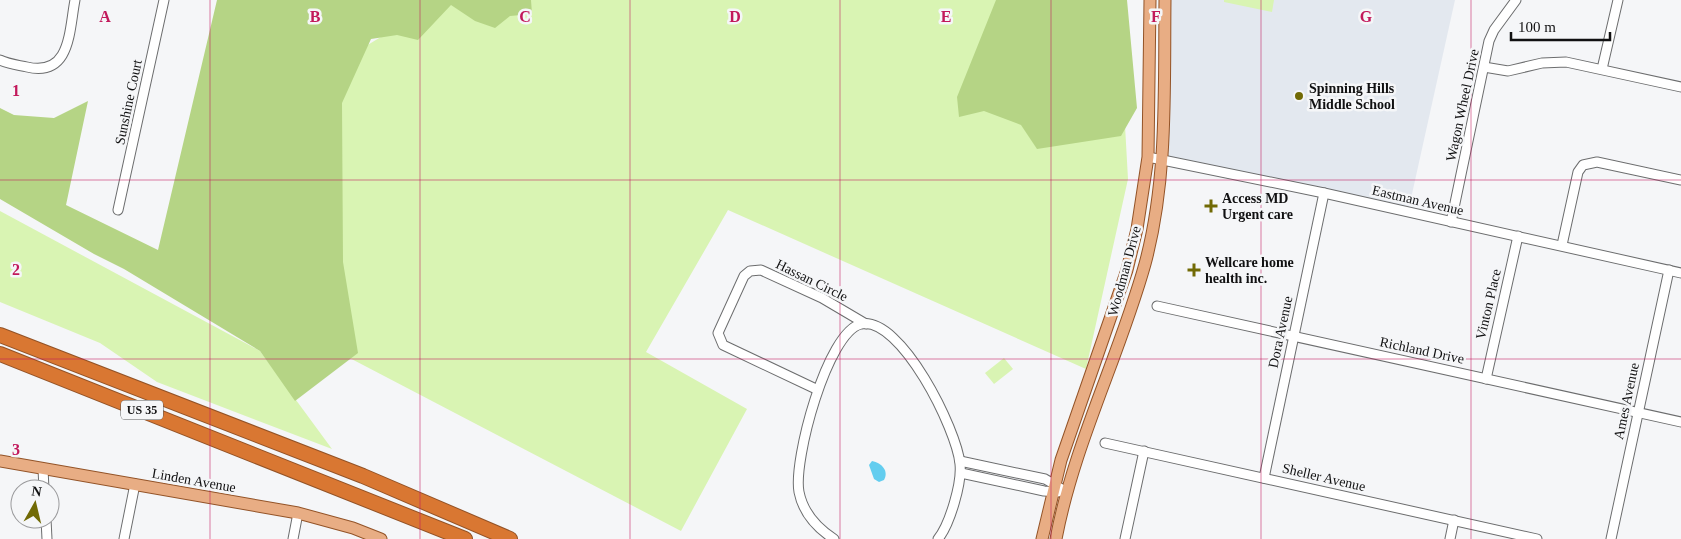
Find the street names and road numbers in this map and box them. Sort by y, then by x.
street label: Wagon Wheel Drive [1443,48,1482,163]
street label: Sunshine Court [112,58,145,146]
street label: Eastman Avenue [1371,183,1465,218]
street label: Woodman Drive [1105,224,1144,318]
street label: Hassan Circle [773,257,850,304]
street label: Vinton Place [1473,267,1504,341]
street label: Dora Avenue [1266,295,1295,369]
street label: Richland Drive [1378,334,1465,367]
street label: Ames Avenue [1611,361,1642,441]
road number: US 35 [121,400,163,420]
street label: Sheller Avenue [1281,461,1367,494]
street label: Linden Avenue [151,466,237,495]

